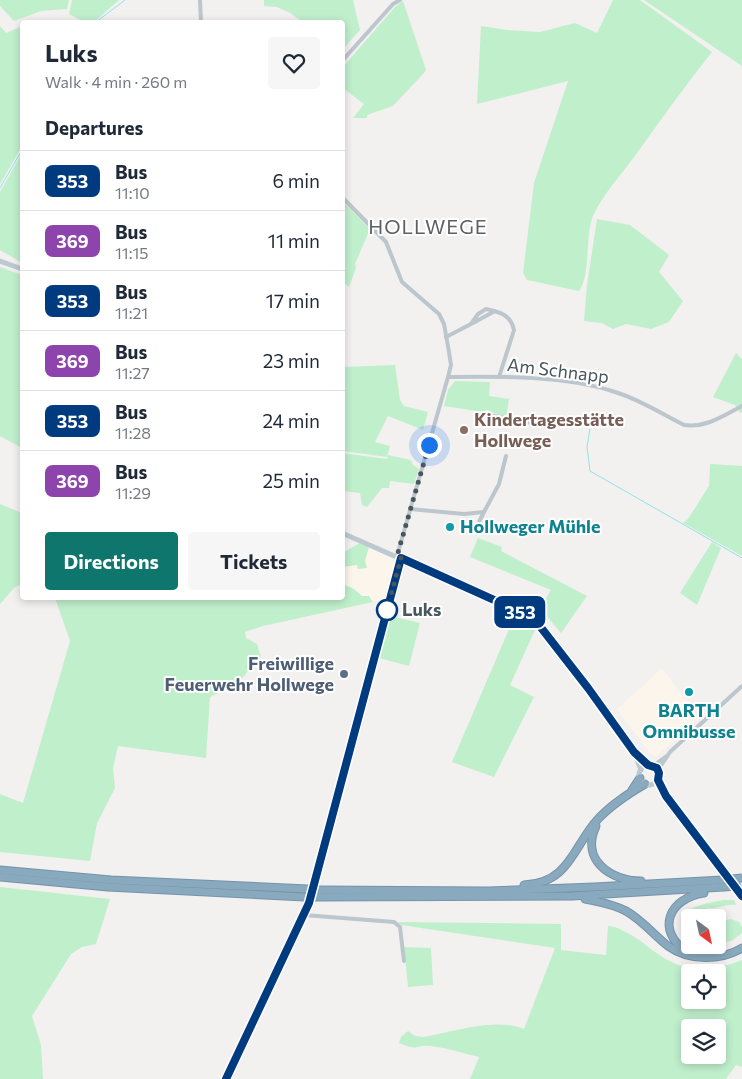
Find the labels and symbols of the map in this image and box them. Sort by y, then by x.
district label: HOLLWEGE [368,214,488,238]
street label: Am Schnapp [506,353,610,387]
place label: Kindertagesstätte Hollwege [474,408,624,451]
marker: Kindertagesstätte Hollwege [458,424,470,436]
your location [417,433,442,458]
place label: Hollweger Mühle [460,515,600,537]
marker: Hollweger Mühle [444,521,456,533]
line badge: 353 [491,596,549,628]
place label: Luks [402,598,441,620]
marker: Luks [376,599,398,621]
place label: Freiwillige Feuerwehr Hollwege [165,652,334,695]
marker: Freiwillige Feuerwehr Hollwege [338,668,350,680]
marker: BARTH Omnibusse [683,686,695,698]
place label: BARTH Omnibusse [643,699,735,742]
north arrow [681,909,726,954]

